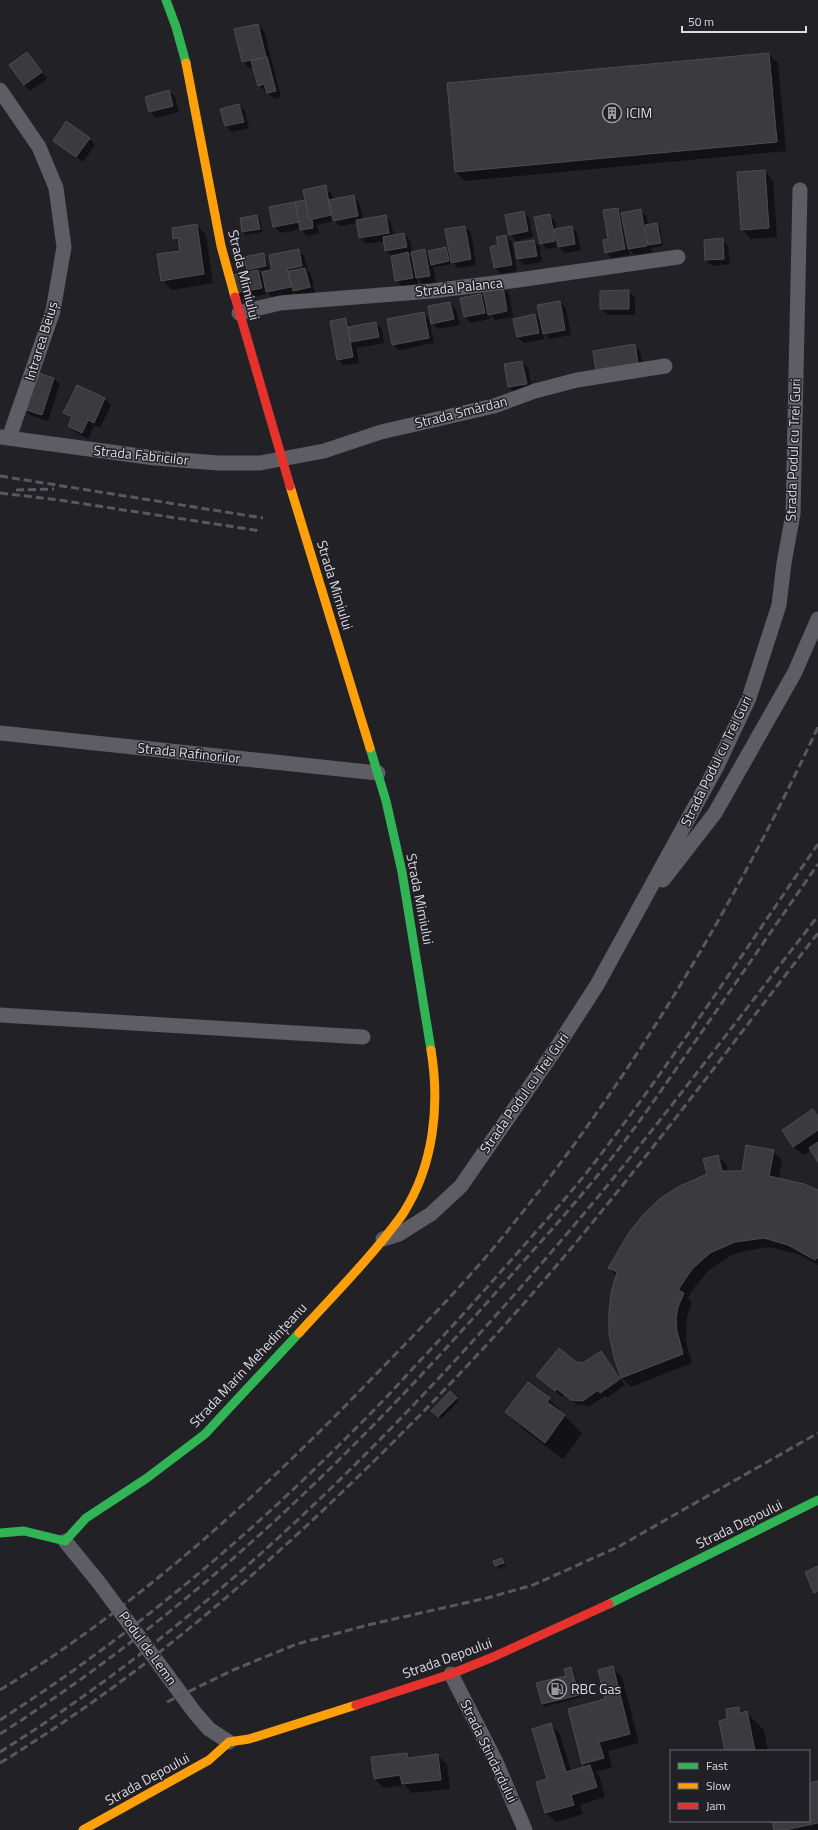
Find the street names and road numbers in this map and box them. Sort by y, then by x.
street label: Strada Mimiului [223,227,266,322]
street label: Strada Palanca [414,271,504,302]
street label: Intrarea Beiuș [18,298,63,383]
street label: Strada Podul cu Trei Guri [780,378,805,522]
street label: Strada Smârdan [412,390,509,433]
street label: Strada Fabricilor [92,439,190,470]
street label: Strada Mimiului [312,538,359,632]
street label: Strada Podul cu Trei Guri [675,692,756,830]
street label: Strada Rafinorilor [137,737,242,768]
street label: Strada Mimiului [401,852,440,946]
street label: Strada Podul cu Trei Guri [474,1028,573,1157]
street label: Strada Marin Mehedințeanu [184,1297,311,1432]
street label: Strada Depoului [692,1494,786,1554]
street label: Podul de Lemn [114,1606,183,1689]
street label: Strada Depoului [399,1632,494,1683]
street label: Strada Stindardului [455,1696,524,1806]
street label: Strada Depoului [101,1747,193,1810]

